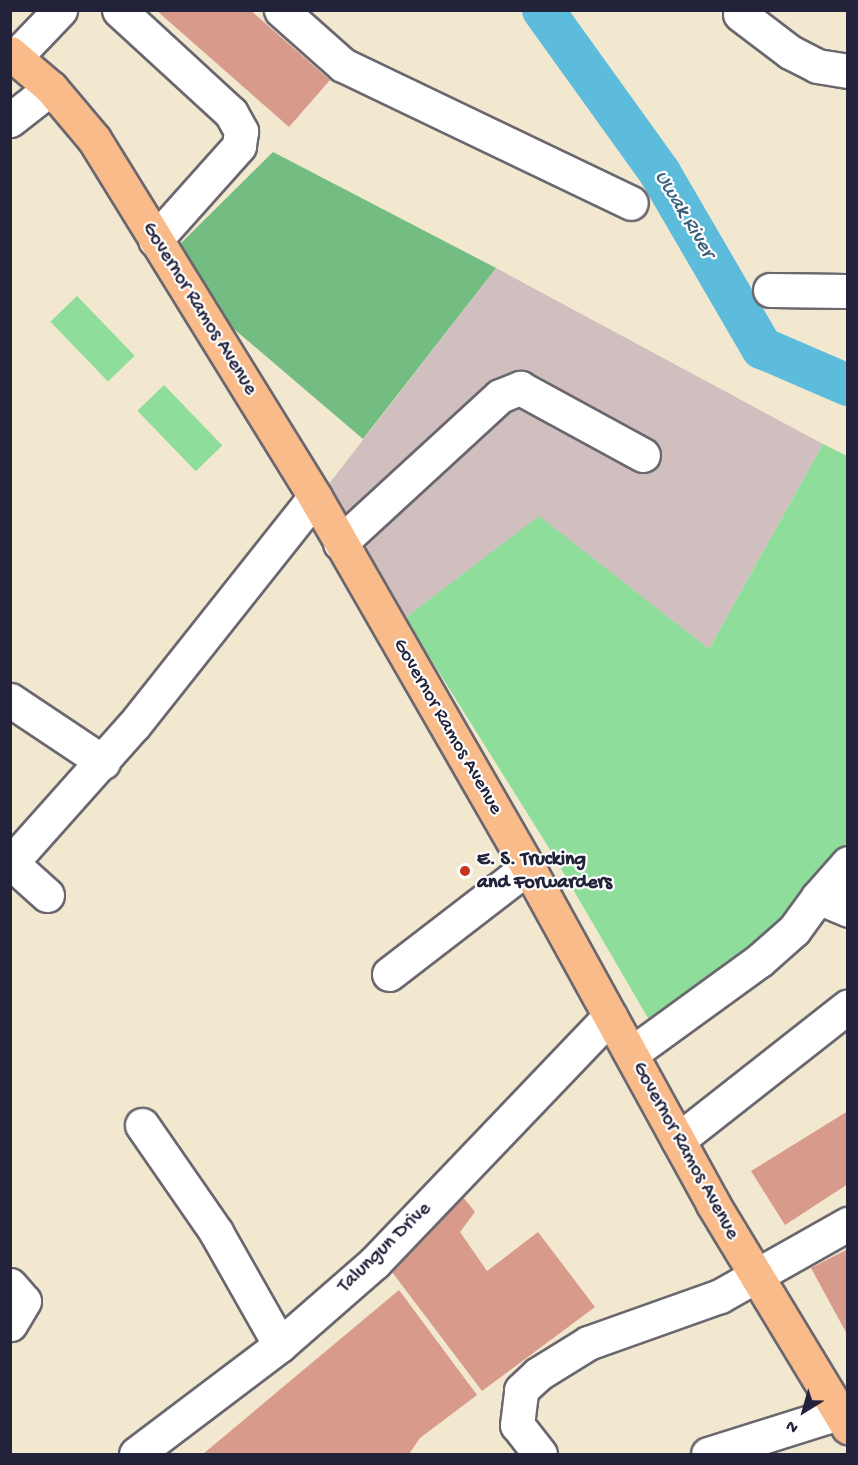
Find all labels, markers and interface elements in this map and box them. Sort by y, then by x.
water label: Uwak River [647,167,719,263]
street label: Governor Ramos Avenue [136,218,262,400]
street label: Governor Ramos Avenue [387,635,507,819]
place label: E. S. Trucking and Forwarders [477,848,612,895]
marker: E. S. Trucking and Forwarders [458,864,472,878]
street label: Governor Ramos Avenue [626,1058,744,1244]
street label: Talungun Drive [333,1197,437,1299]
north arrow [774,1381,834,1441]
text: N [783,1415,803,1437]

